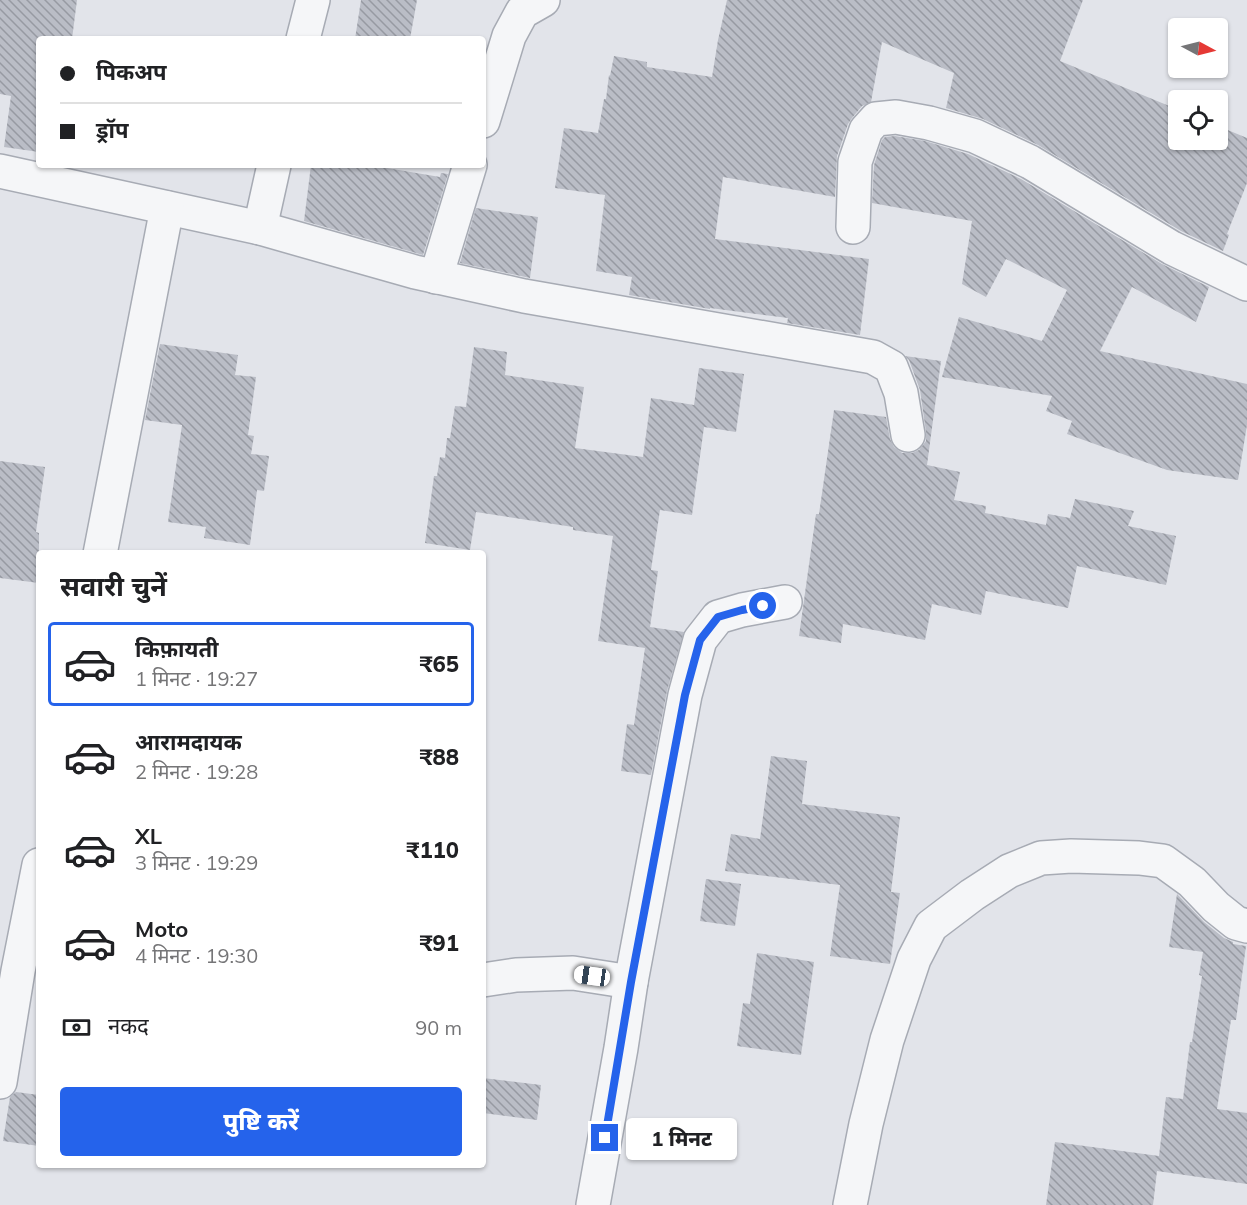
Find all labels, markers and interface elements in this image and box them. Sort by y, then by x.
north arrow [1168,18,1228,78]
map controls [1168,18,1228,150]
text: पिकअप [96,58,167,86]
button: locate [1168,90,1228,150]
text: ड्रॉप [96,116,129,144]
text: सवारी चुनें [60,569,167,603]
route start [749,592,776,619]
text: किफ़ायती [135,635,219,663]
icon: car [63,637,117,691]
text: ₹65 [419,650,459,678]
text: 1 मिनट · 19:27 [135,666,258,691]
text: आरामदायक [135,728,242,756]
icon: car [63,730,117,784]
text: ₹88 [419,743,459,771]
text: 2 मिनट · 19:28 [135,759,258,784]
text: XL [135,822,162,850]
icon: car [63,823,117,877]
text: ₹110 [406,836,459,864]
text: 3 मिनट · 19:29 [135,850,258,875]
text: Moto [135,915,188,943]
icon: car [63,916,117,970]
text: ₹91 [419,929,459,957]
text: 4 मिनट · 19:30 [135,943,258,968]
car [573,965,611,987]
icon: cash [60,1011,93,1044]
text: नकद [108,1012,149,1040]
text: 90 m [415,1015,462,1040]
button: पुष्टि करें [60,1087,462,1156]
callout: 1 मिनट [626,1117,737,1159]
route end [591,1124,618,1151]
text: 1 मिनट [651,1126,712,1151]

